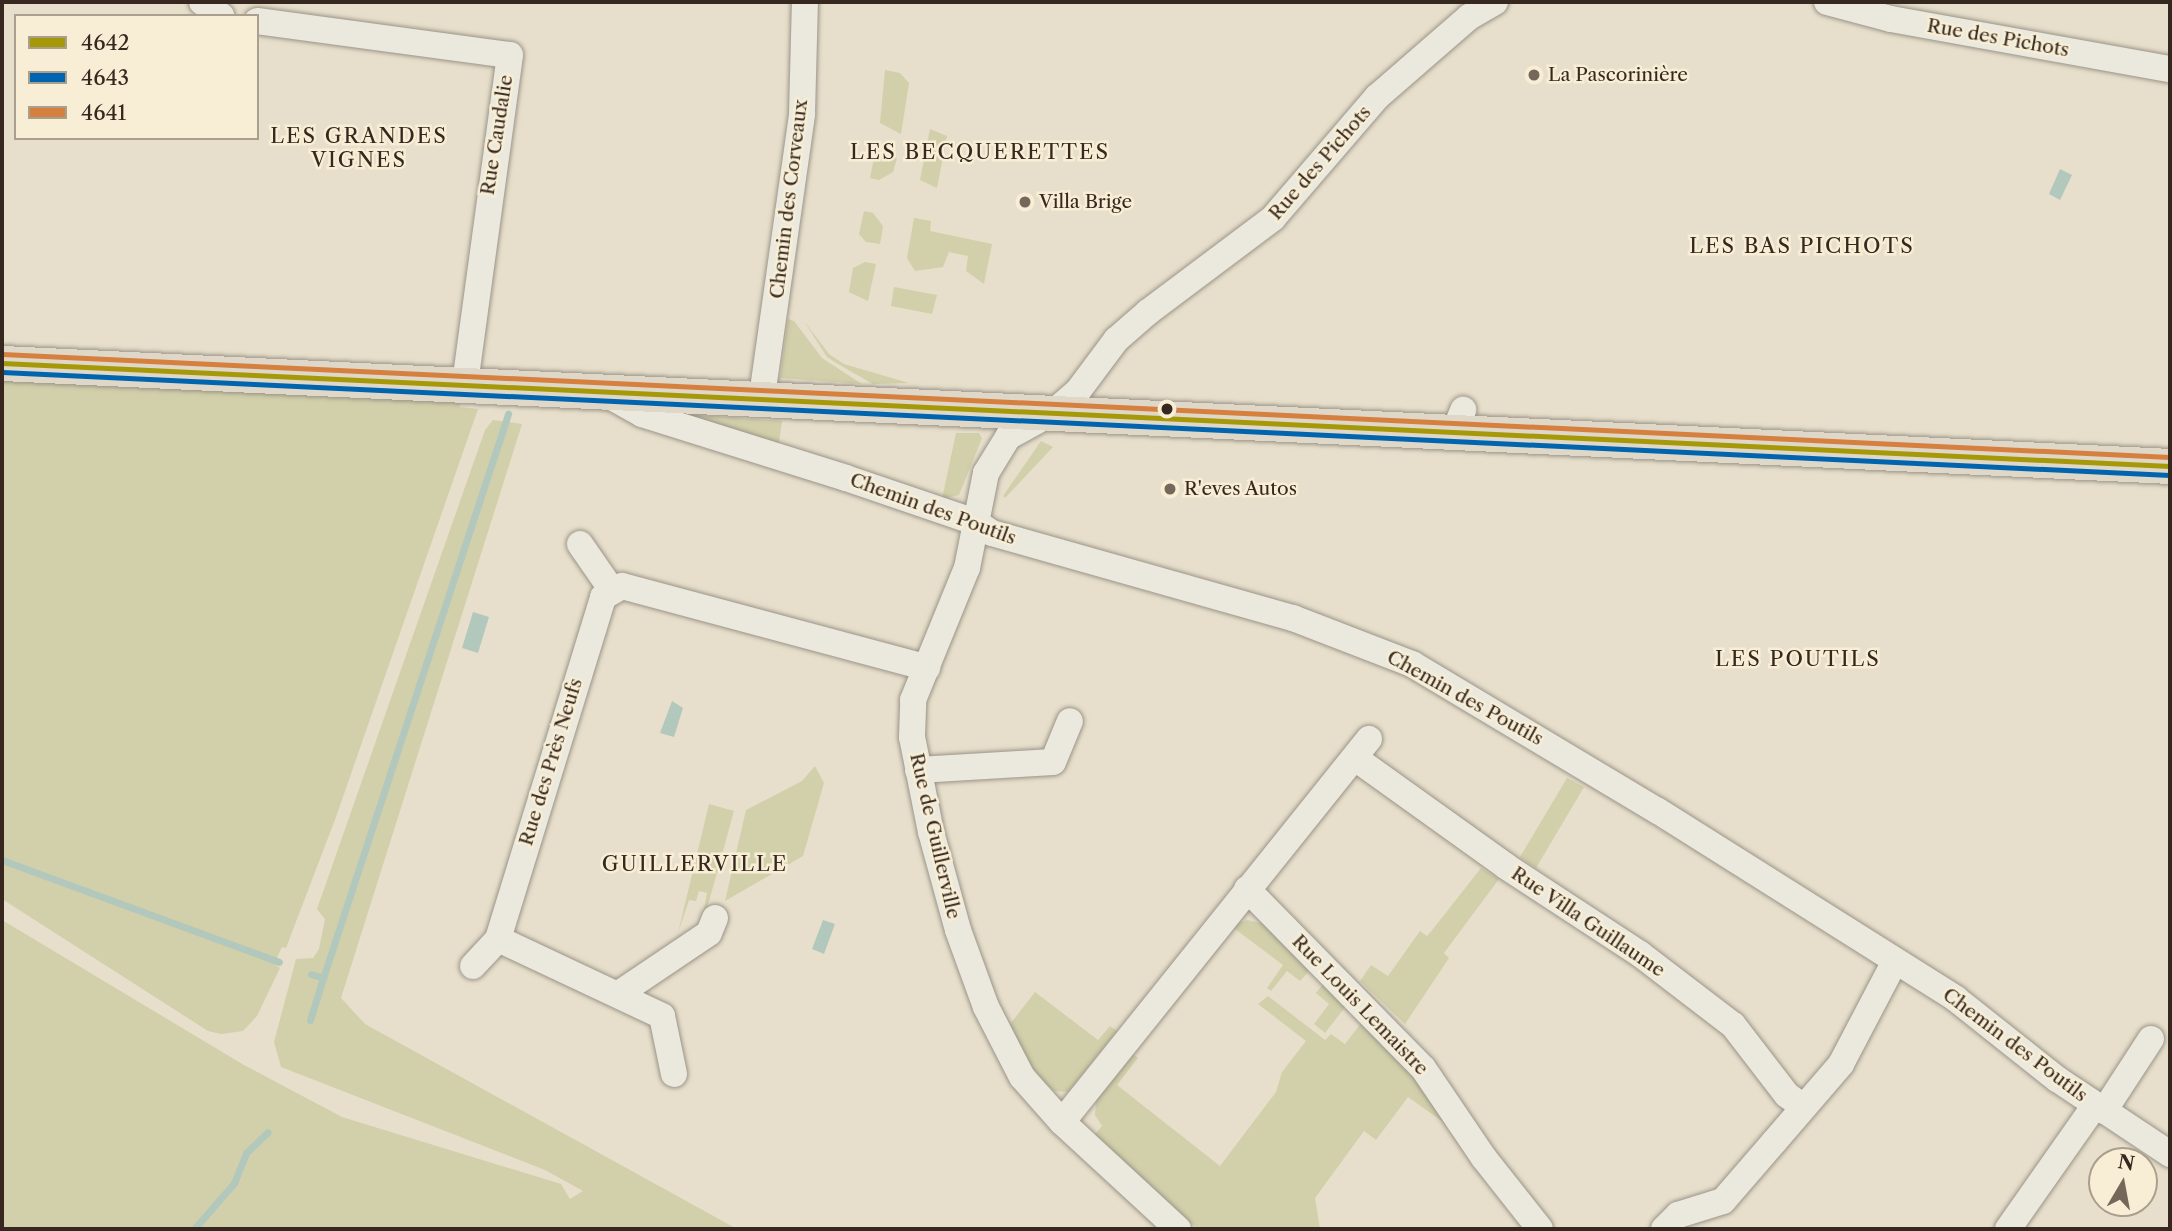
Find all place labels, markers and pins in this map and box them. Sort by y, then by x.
place label: La Pascorinière [1548,64,1688,86]
marker: La Pascorinière [1526,67,1542,83]
place label: Villa Brige [1039,191,1132,213]
marker: Villa Brige [1017,194,1033,210]
unlabelled marker [1160,402,1174,416]
place label: R'eves Autos [1184,478,1298,500]
marker: R'eves Autos [1162,481,1178,497]

